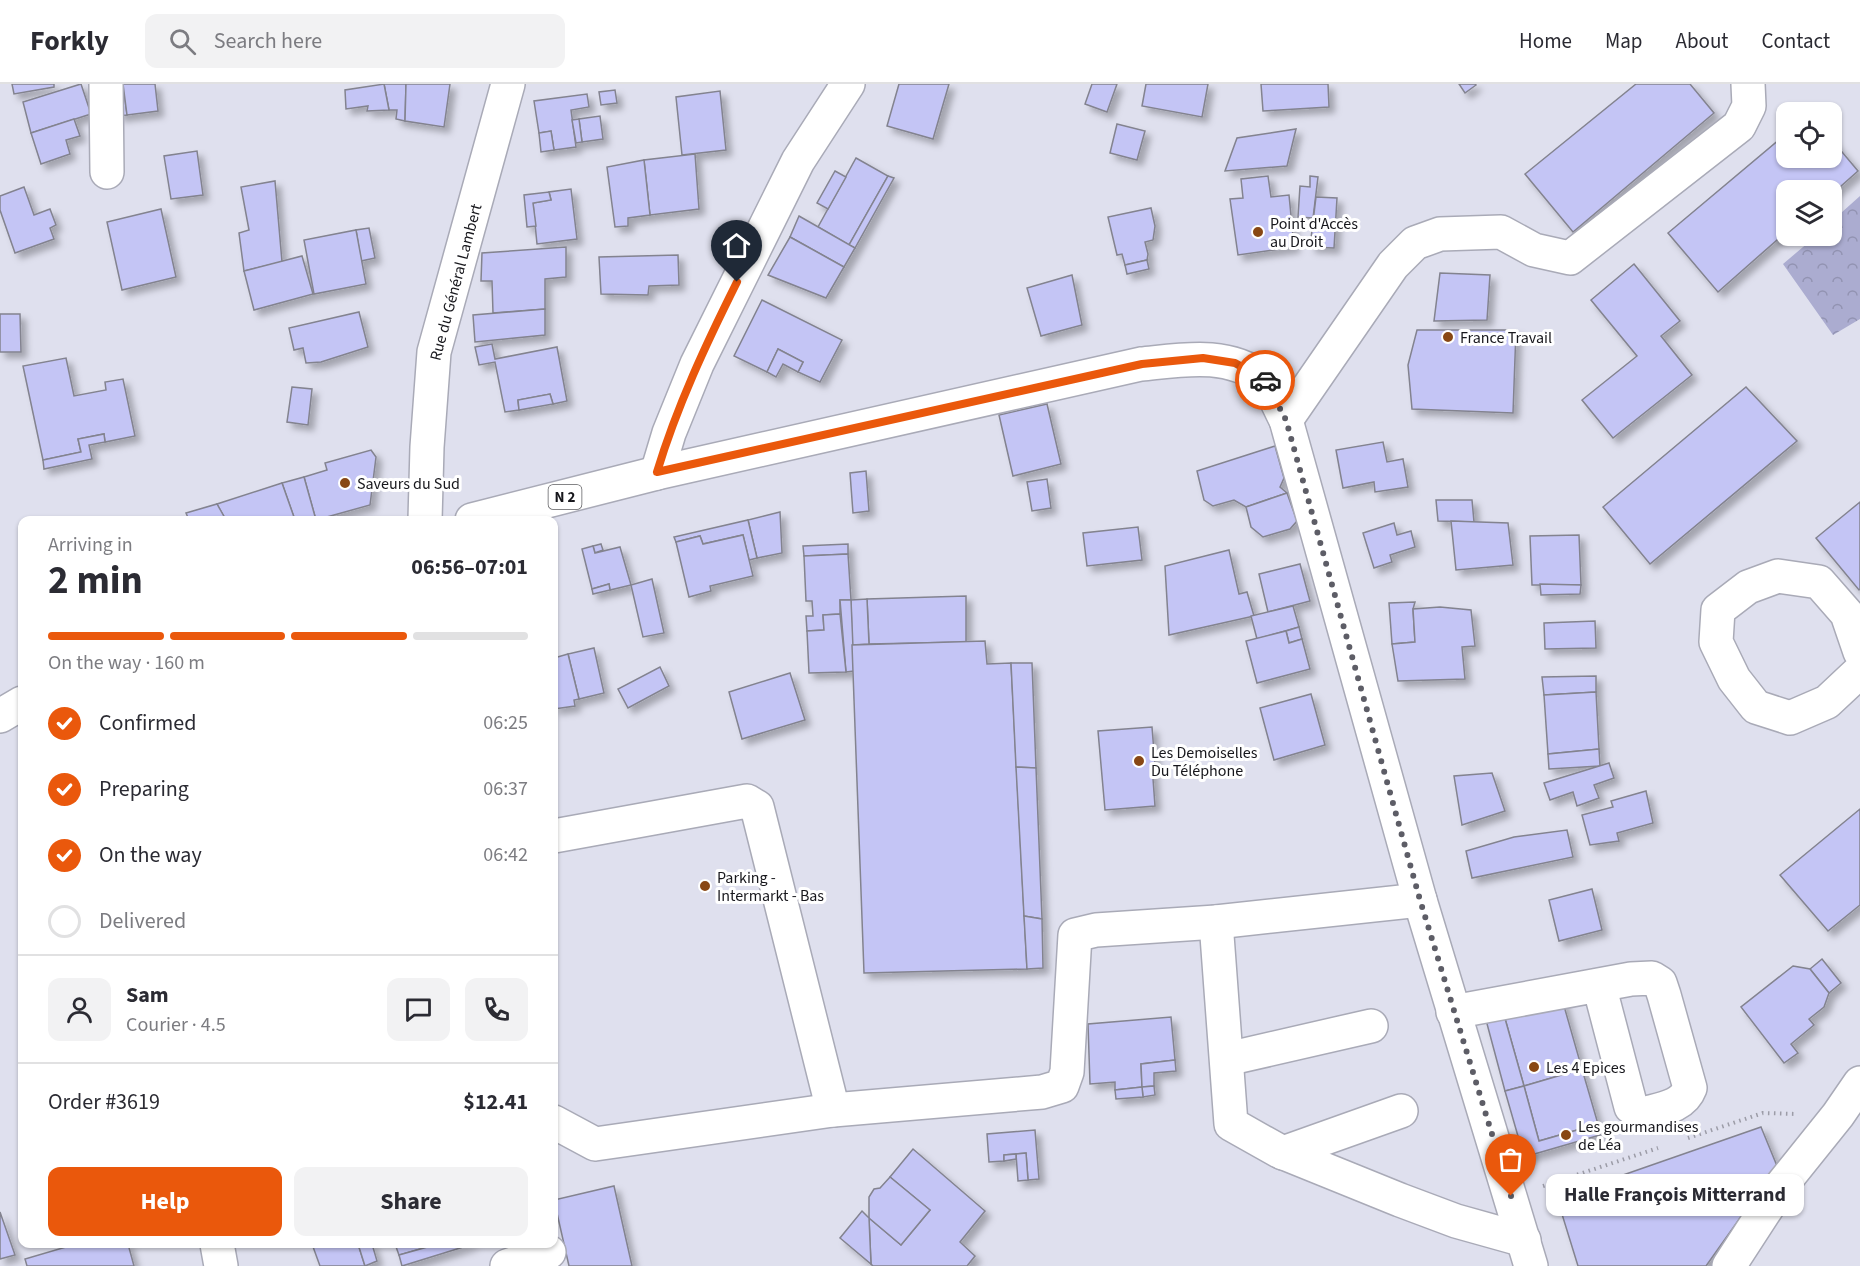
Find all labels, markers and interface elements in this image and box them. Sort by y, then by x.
search box [145,14,565,68]
text: Forkly [30,21,109,61]
icon: search [166,25,199,58]
text: Search here [214,25,322,57]
text: Home [1519,26,1572,56]
text: Map [1605,26,1643,56]
text: About [1676,26,1728,56]
text: Contact [1761,26,1830,56]
map controls [1776,102,1842,246]
button: locate [1776,102,1842,168]
button: layers [1776,180,1842,246]
street label: Rue du Général Lambert [424,201,488,363]
place label: Point d'Accès au Droit [1270,213,1358,253]
pin [711,220,762,282]
marker: Point d'Accès au Droit [1251,225,1265,239]
icon: home [720,229,753,262]
place label: France Travail [1460,327,1552,349]
marker: France Travail [1441,330,1455,344]
courier [1235,350,1295,410]
icon: car [1249,364,1282,397]
place label: Saveurs du Sud [357,473,460,495]
marker: Saveurs du Sud [338,476,352,490]
road number: N 2 [548,485,582,509]
text: Arriving in [48,531,133,559]
text: 06:56–07:01 [411,551,528,583]
text: 2 min [48,553,143,609]
text: On the way · 160 m [48,649,205,677]
icon: check [48,707,81,740]
text: Confirmed [99,707,196,739]
text: 06:25 [483,709,528,737]
place label: Les Demoiselles Du Téléphone [1151,742,1258,782]
marker: Les Demoiselles Du Téléphone [1132,754,1146,768]
icon: check [48,773,81,806]
text: Preparing [99,773,189,805]
text: 06:37 [483,775,528,803]
icon: check [48,839,81,872]
text: On the way [99,839,202,871]
text: 06:42 [483,841,528,869]
place label: Parking - Intermarkt - Bas [717,867,824,907]
marker: Parking - Intermarkt - Bas [698,879,712,893]
text: Delivered [99,905,186,937]
button: person [48,978,111,1041]
button: chat [387,978,450,1041]
button: phone [465,978,528,1041]
text: Sam [126,979,169,1011]
text: Courier · 4.5 [126,1011,226,1039]
place label: Les 4 Epices [1546,1057,1626,1079]
marker: Les 4 Epices [1527,1060,1541,1074]
text: Order #3619 [48,1086,160,1118]
text: $12.41 [463,1086,528,1118]
place label: Les gourmandises de Léa [1578,1116,1699,1156]
marker: Les gourmandises de Léa [1559,1128,1573,1142]
pin [1485,1134,1536,1196]
icon: bag [1494,1143,1527,1176]
button: Help [48,1167,282,1236]
button: Share [294,1167,528,1236]
callout: Halle François Mitterrand [1547,1175,1805,1217]
text: Halle François Mitterrand [1564,1181,1786,1209]

